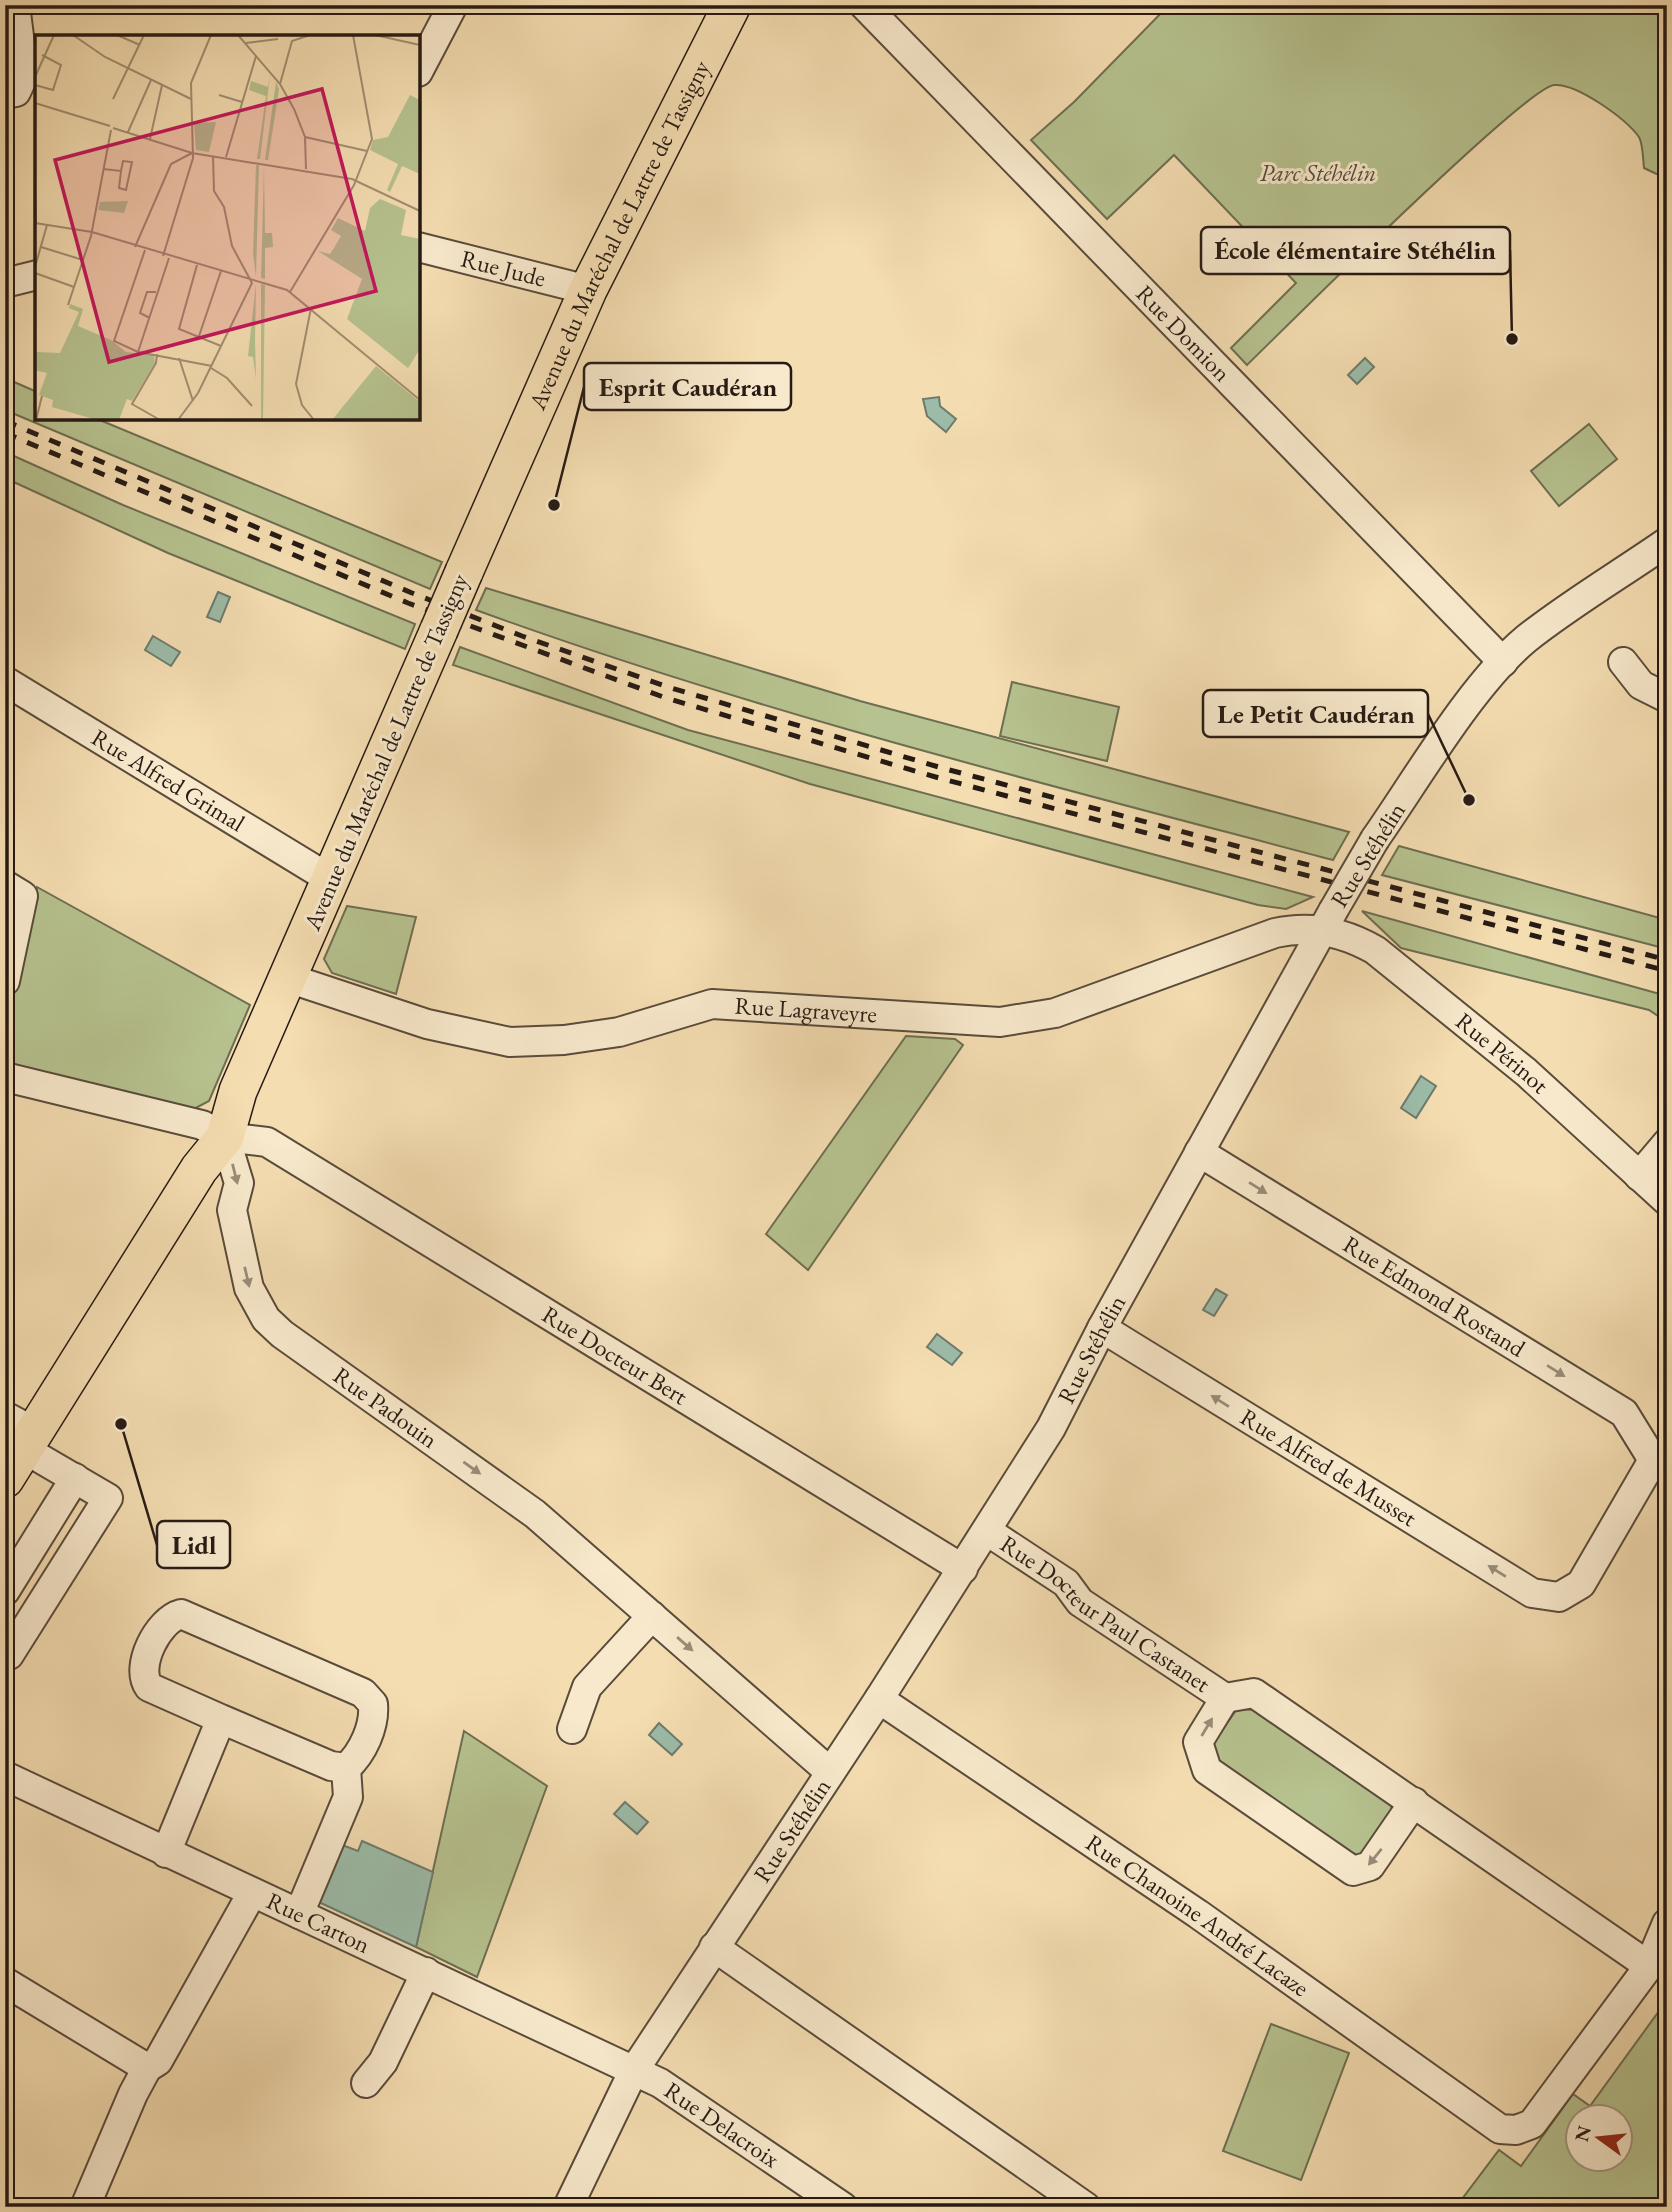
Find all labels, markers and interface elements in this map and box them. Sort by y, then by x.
inset map [35,35,420,420]
street label: Avenue du Maréchal de Lattre de Tassigny [521,55,717,415]
park label: Parc Stéhélin [1260,157,1376,188]
callout: École élémentaire Stéhélin [1201,227,1510,274]
text: École élémentaire Stéhélin [1214,233,1496,267]
street label: Rue Jude [458,242,549,294]
street label: Rue Domion [1130,278,1238,388]
callout: Esprit Caudéran [584,363,791,410]
text: Esprit Caudéran [599,370,778,404]
street label: Avenue du Maréchal de Lattre de Tassigny [296,569,475,936]
callout: Le Petit Caudéran [1203,690,1428,737]
text: Le Petit Caudéran [1217,697,1415,731]
street label: Rue Alfred Grimal [86,722,251,838]
street label: Rue Stéhélin [1323,796,1412,913]
street label: Rue Lagraveyre [734,989,878,1029]
street label: Rue Périnot [1449,1005,1556,1100]
one-way arrow [230,1163,241,1185]
one-way arrow [1248,1182,1267,1194]
street label: Rue Edmond Rostand [1338,1228,1532,1364]
one-way arrow [242,1266,253,1288]
street label: Rue Stéhélin [1050,1289,1132,1409]
street label: Rue Docteur Bert [537,1299,694,1412]
street label: Rue Padouin [327,1359,444,1455]
one-way arrow [1546,1364,1566,1377]
one-way arrow [1211,1394,1230,1407]
street label: Rue Alfred de Musset [1235,1401,1423,1533]
one-way arrow [463,1461,481,1475]
callout: Lidl [157,1521,230,1568]
text: Lidl [172,1528,216,1562]
street label: Rue Docteur Paul Castanet [995,1528,1217,1699]
one-way arrow [1488,1565,1507,1578]
one-way arrow [676,1636,693,1652]
one-way arrow [1201,1717,1214,1736]
street label: Rue Stéhélin [746,1772,837,1888]
street label: Rue Chanoine André Lacaze [1080,1827,1315,2003]
one-way arrow [1367,1848,1382,1866]
street label: Rue Carton [262,1885,376,1960]
street label: Rue Delacroix [659,2074,786,2175]
north arrow [1564,2104,1634,2174]
text: N [1569,2122,1597,2144]

